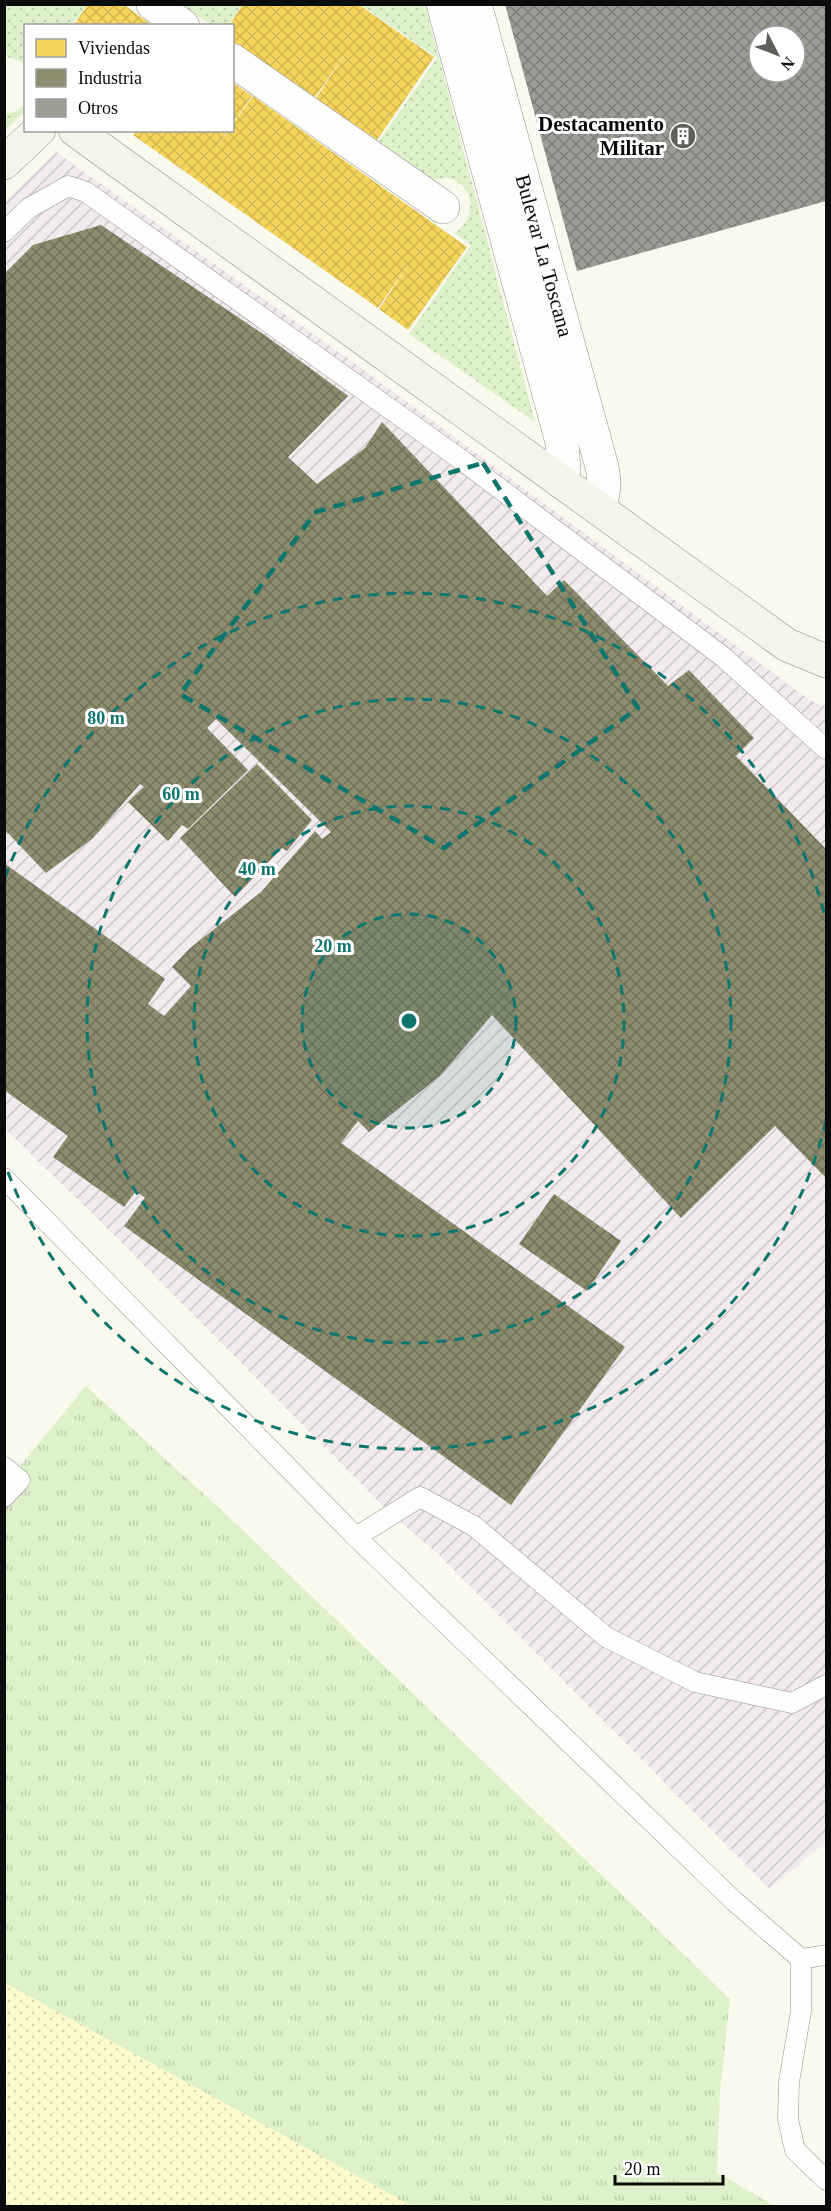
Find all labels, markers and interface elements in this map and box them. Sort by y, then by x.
legend [24,24,234,132]
north arrow [747,24,807,84]
text: Viviendas [78,38,150,58]
text: N [777,54,798,74]
text: Industria [78,68,142,88]
text: Otros [78,98,118,118]
place label: Destacamento Militar [538,112,664,160]
building icon: Destacamento Militar [668,121,698,151]
street label: Bulevar La Toscana [510,172,578,340]
text: 80 m [87,708,125,728]
text: 60 m [162,784,200,804]
text: 40 m [238,859,276,879]
text: 20 m [314,936,352,956]
centre of rings [399,1011,419,1031]
scale bar [615,2148,723,2186]
text: 20 m [624,2159,661,2179]

